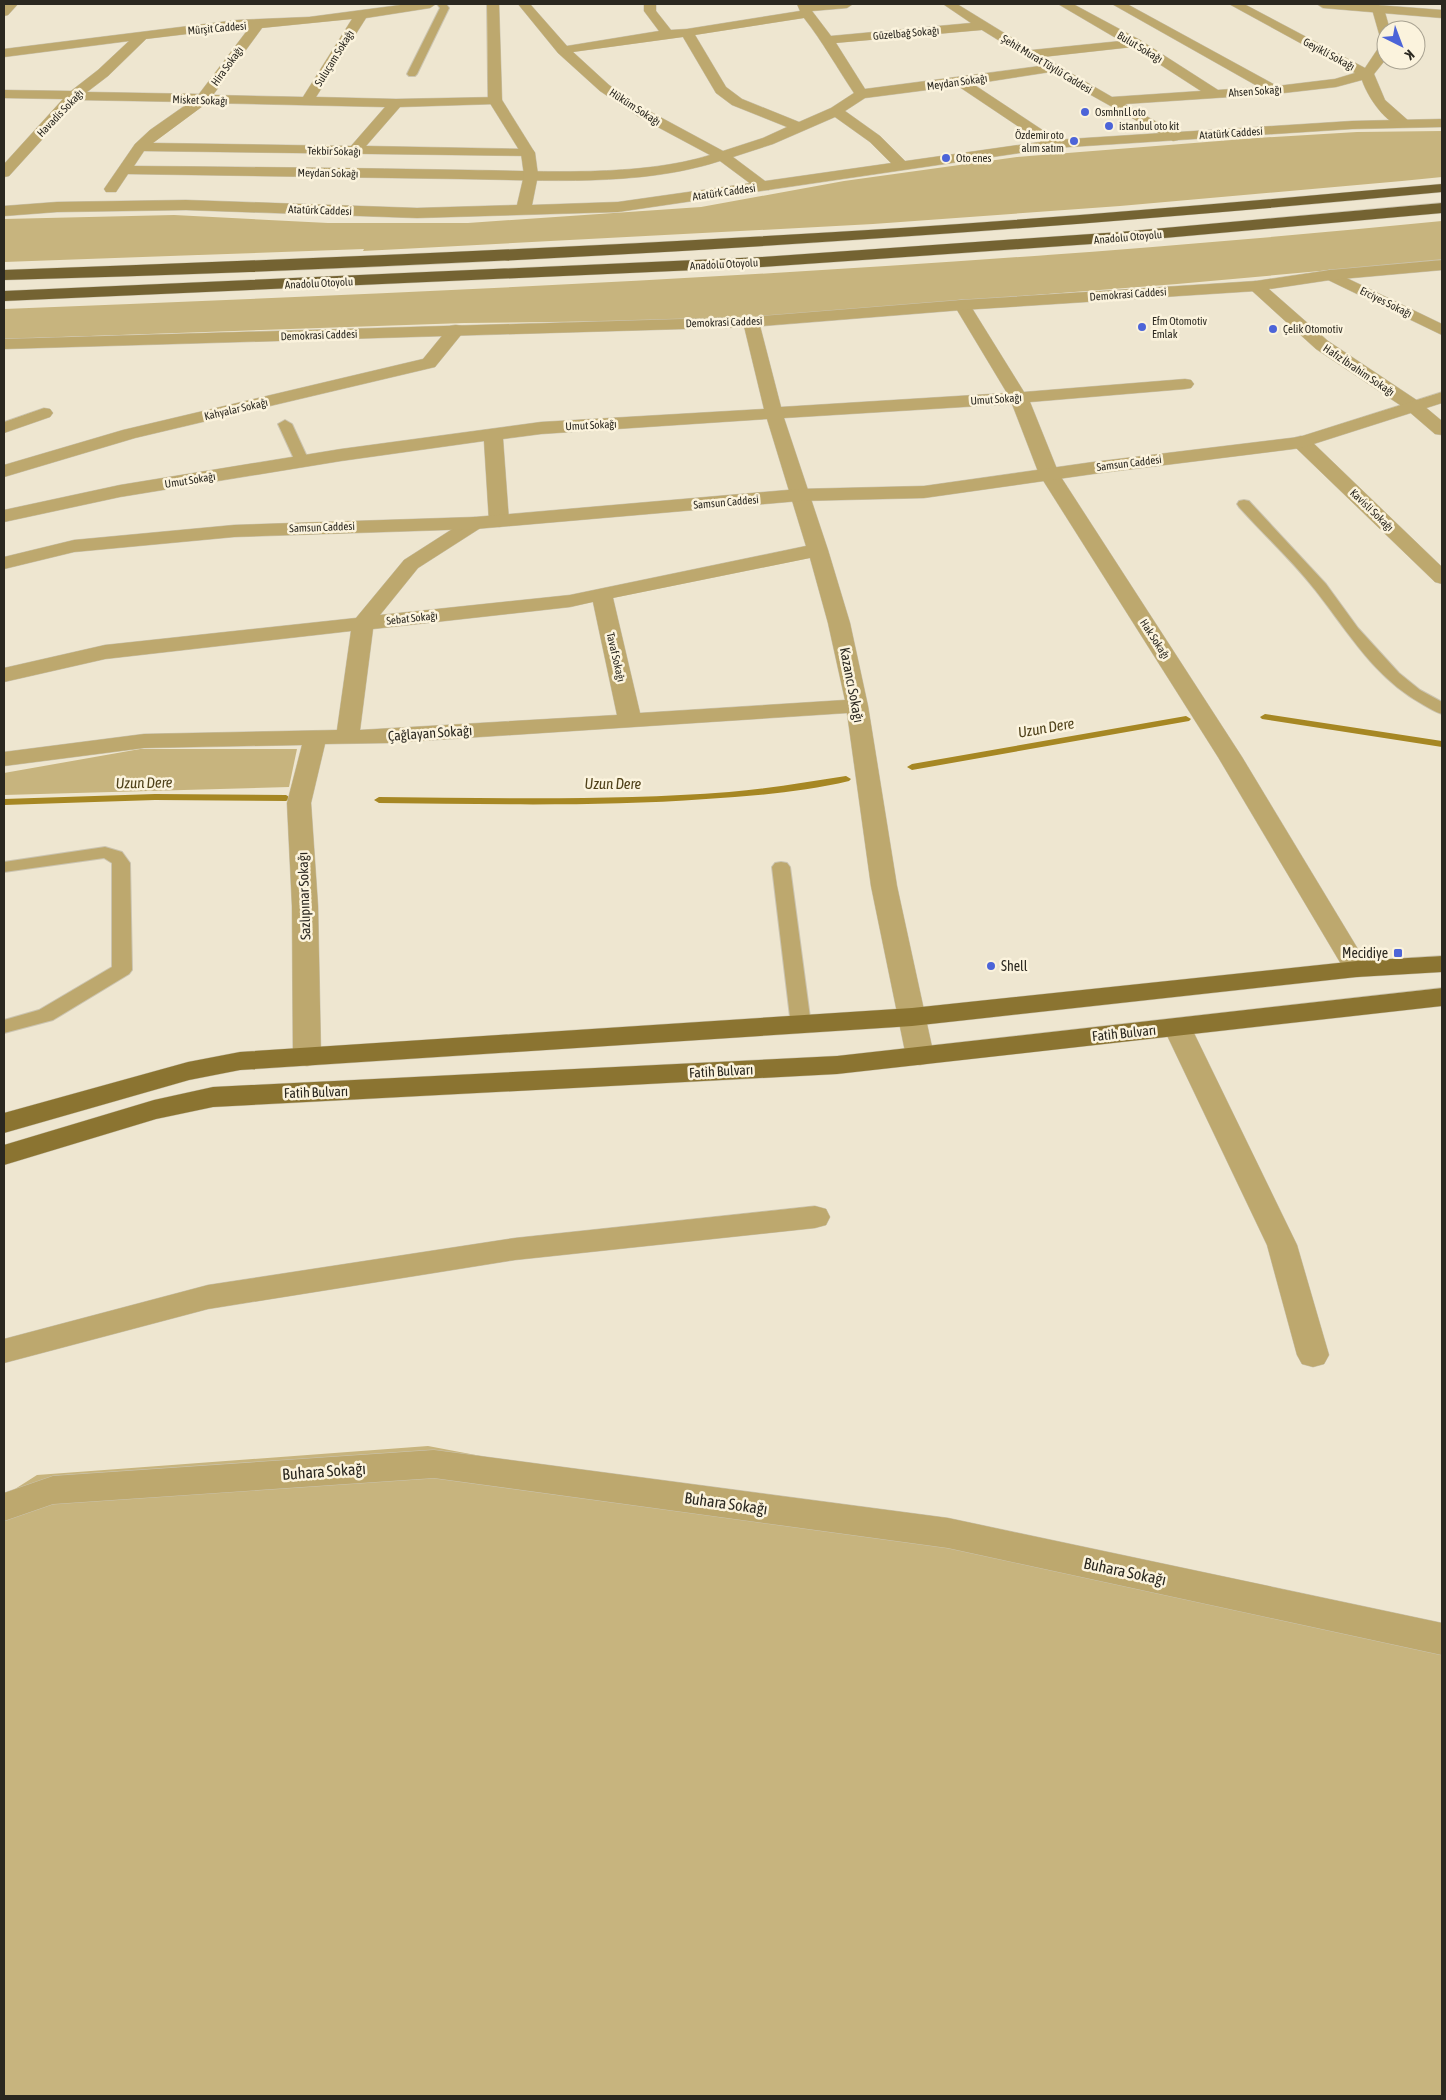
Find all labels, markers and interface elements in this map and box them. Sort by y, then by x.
street label: Mürşit Caddesi [187,19,247,37]
north arrow [1376,20,1426,70]
street label: Güzelbağ Sokağı [872,24,940,42]
street label: Suluçam Sokağı [312,28,356,88]
street label: Bulut Sokağı [1115,29,1165,65]
street label: Şehit Murat Tüylü Caddesi [1000,32,1094,96]
street label: Geyikli Sokağı [1301,35,1357,73]
street label: Hira Sokağı [209,44,245,88]
text: K [1402,46,1418,63]
street label: Meydan Sokağı [926,72,988,92]
street label: Ahsen Sokağı [1228,83,1282,99]
street label: Hüküm Sokağı [607,86,663,128]
street label: Havadis Sokağı [34,87,86,139]
street label: Misket Sokağı [172,93,228,107]
marker: OsmhnLl oto [1079,106,1091,118]
place label: OsmhnLl oto [1095,106,1146,118]
marker: istanbul oto kit [1103,120,1115,132]
place label: istanbul oto kit [1119,120,1179,132]
street label: Atatürk Caddesi [1199,125,1263,141]
place label: Özdemir oto alım satım [1015,129,1064,154]
marker: Özdemir oto alım satım [1068,135,1080,147]
street label: Tekbir Sokağı [307,145,361,157]
marker: Oto enes [940,152,952,164]
place label: Oto enes [956,152,991,164]
street label: Meydan Sokağı [297,166,359,180]
street label: Atatürk Caddesi [692,182,756,202]
street label: Atatürk Caddesi [288,203,352,217]
street label: Anadolu Otoyolu [1093,228,1163,246]
street label: Anadolu Otoyolu [690,256,758,272]
street label: Anadolu Otoyolu [285,275,353,291]
street label: Erciyes Sokağı [1358,284,1414,320]
street label: Demokrasi Caddesi [1089,285,1167,303]
street label: Demokrasi Caddesi [685,315,763,329]
place label: Efm Otomotiv Emlak [1152,315,1208,340]
marker: Efm Otomotiv Emlak [1136,321,1148,333]
marker: Çelik Otomotiv [1267,323,1279,335]
place label: Çelik Otomotiv [1283,323,1343,335]
street label: Demokrasi Caddesi [280,328,358,342]
street label: Hafız İbrahim Sokağı [1321,342,1397,398]
street label: Umut Sokağı [970,391,1022,407]
street label: Kahyalar Sokağı [203,396,269,422]
street label: Umut Sokağı [565,418,617,432]
street label: Samsun Caddesi [1096,453,1162,473]
street label: Umut Sokağı [164,470,216,490]
street label: Kavisli Sokağı [1348,487,1396,533]
street label: Samsun Caddesi [693,493,759,511]
street label: Samsun Caddesi [289,520,355,534]
street label: Sebat Sokağı [386,609,438,627]
street label: Hak Sokağı [1138,617,1172,661]
street label: Tavaf Sokağı [605,631,627,683]
street label: Kazancı Sokağı [837,646,867,724]
water label: Uzun Dere [1016,714,1076,741]
street label: Çağlayan Sokağı [387,722,473,744]
water label: Uzun Dere [115,774,173,791]
water label: Uzun Dere [585,775,642,792]
street label: Sazlıpınar Sokağı [294,852,314,940]
place label: Mecidiye [1342,945,1388,961]
marker: Mecidiye [1392,947,1404,959]
place label: Shell [1001,958,1028,974]
marker: Shell [985,960,997,972]
street label: Fatih Bulvarı [1091,1022,1157,1044]
street label: Fatih Bulvarı [688,1061,754,1081]
street label: Fatih Bulvarı [284,1083,348,1101]
street label: Buhara Sokağı [282,1459,367,1484]
street label: Buhara Sokağı [683,1488,769,1519]
street label: Buhara Sokağı [1082,1553,1168,1589]

